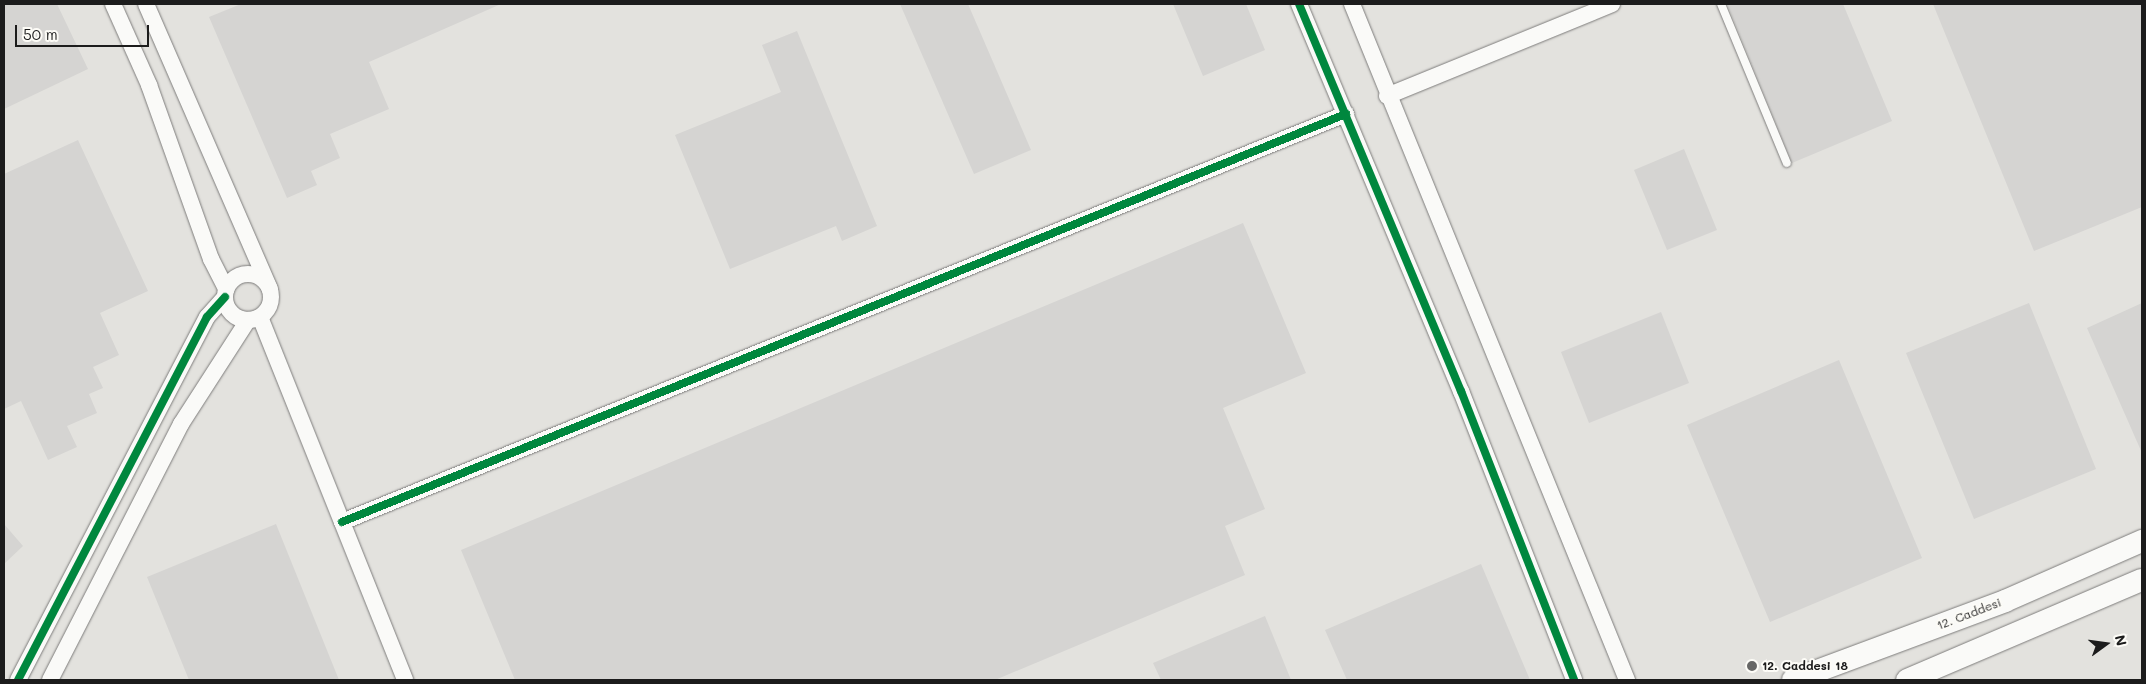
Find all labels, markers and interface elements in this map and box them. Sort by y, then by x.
scale bar [18,15,151,47]
text: 50 m [23,24,58,44]
street label: 12. Caddesi [1935,595,2003,633]
north arrow [2081,619,2131,669]
text: N [2111,633,2132,648]
place label: 12. Caddesi 18 [1762,659,1848,673]
marker: 12. Caddesi 18 [1746,660,1758,672]

